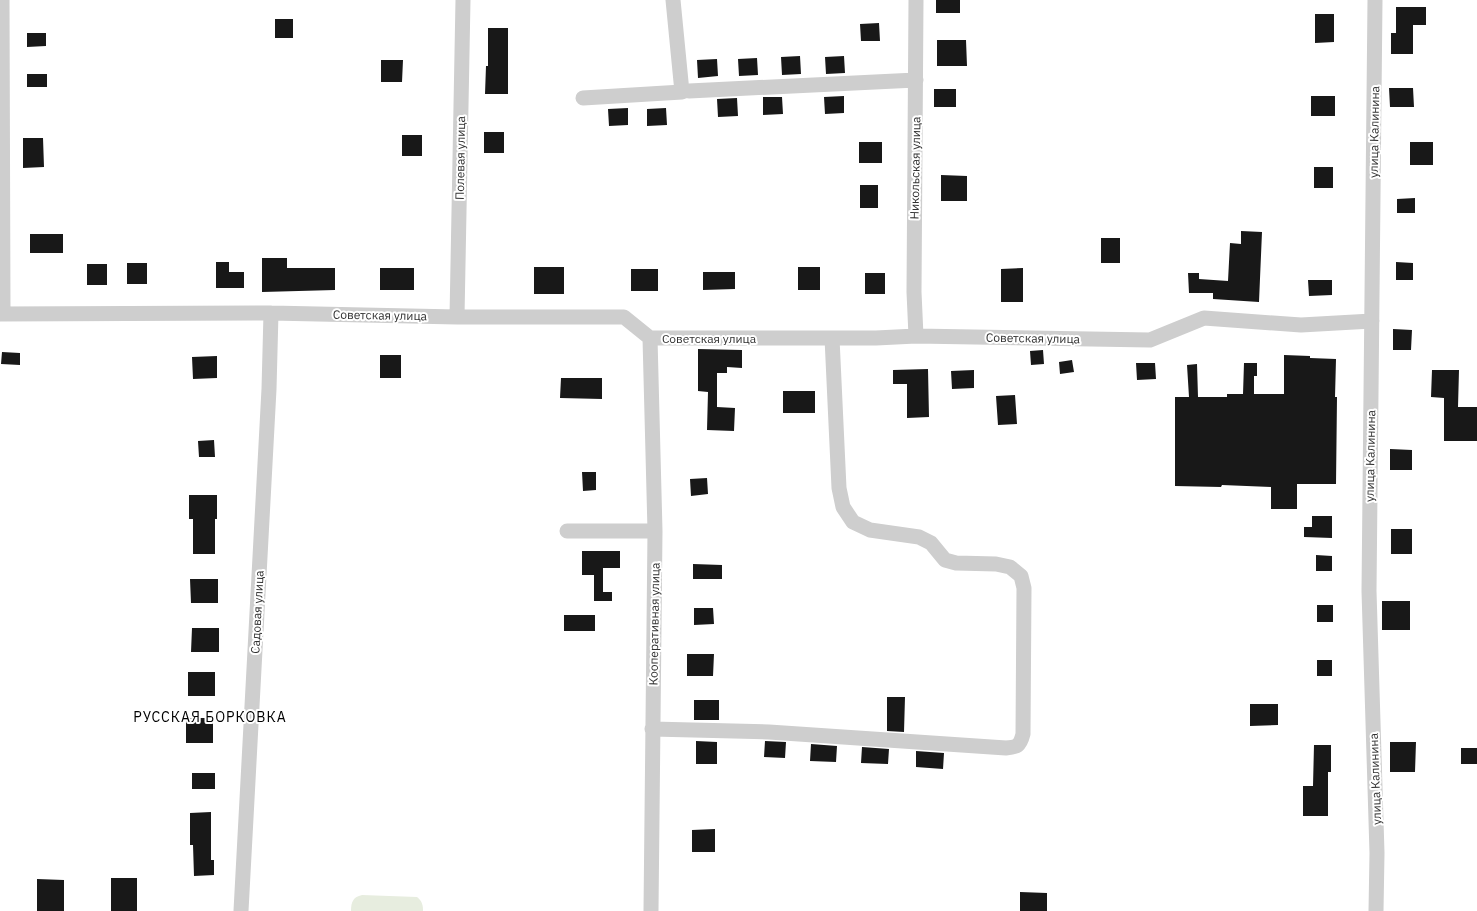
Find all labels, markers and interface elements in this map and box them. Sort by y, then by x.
street label: улица Калинина [1366,85,1382,178]
street label: Полевая улица [452,115,468,200]
street label: Никольская улица [907,116,923,220]
street label: Советская улица [333,307,428,323]
street label: Советская улица [986,330,1081,346]
street label: Советская улица [662,331,757,346]
street label: улица Калинина [1362,409,1378,502]
street label: Кооперативная улица [645,562,663,686]
street label: Садовая улица [247,569,267,654]
district label: РУССКАЯ БОРКОВКА [133,708,287,726]
street label: улица Калинина [1366,732,1384,825]

